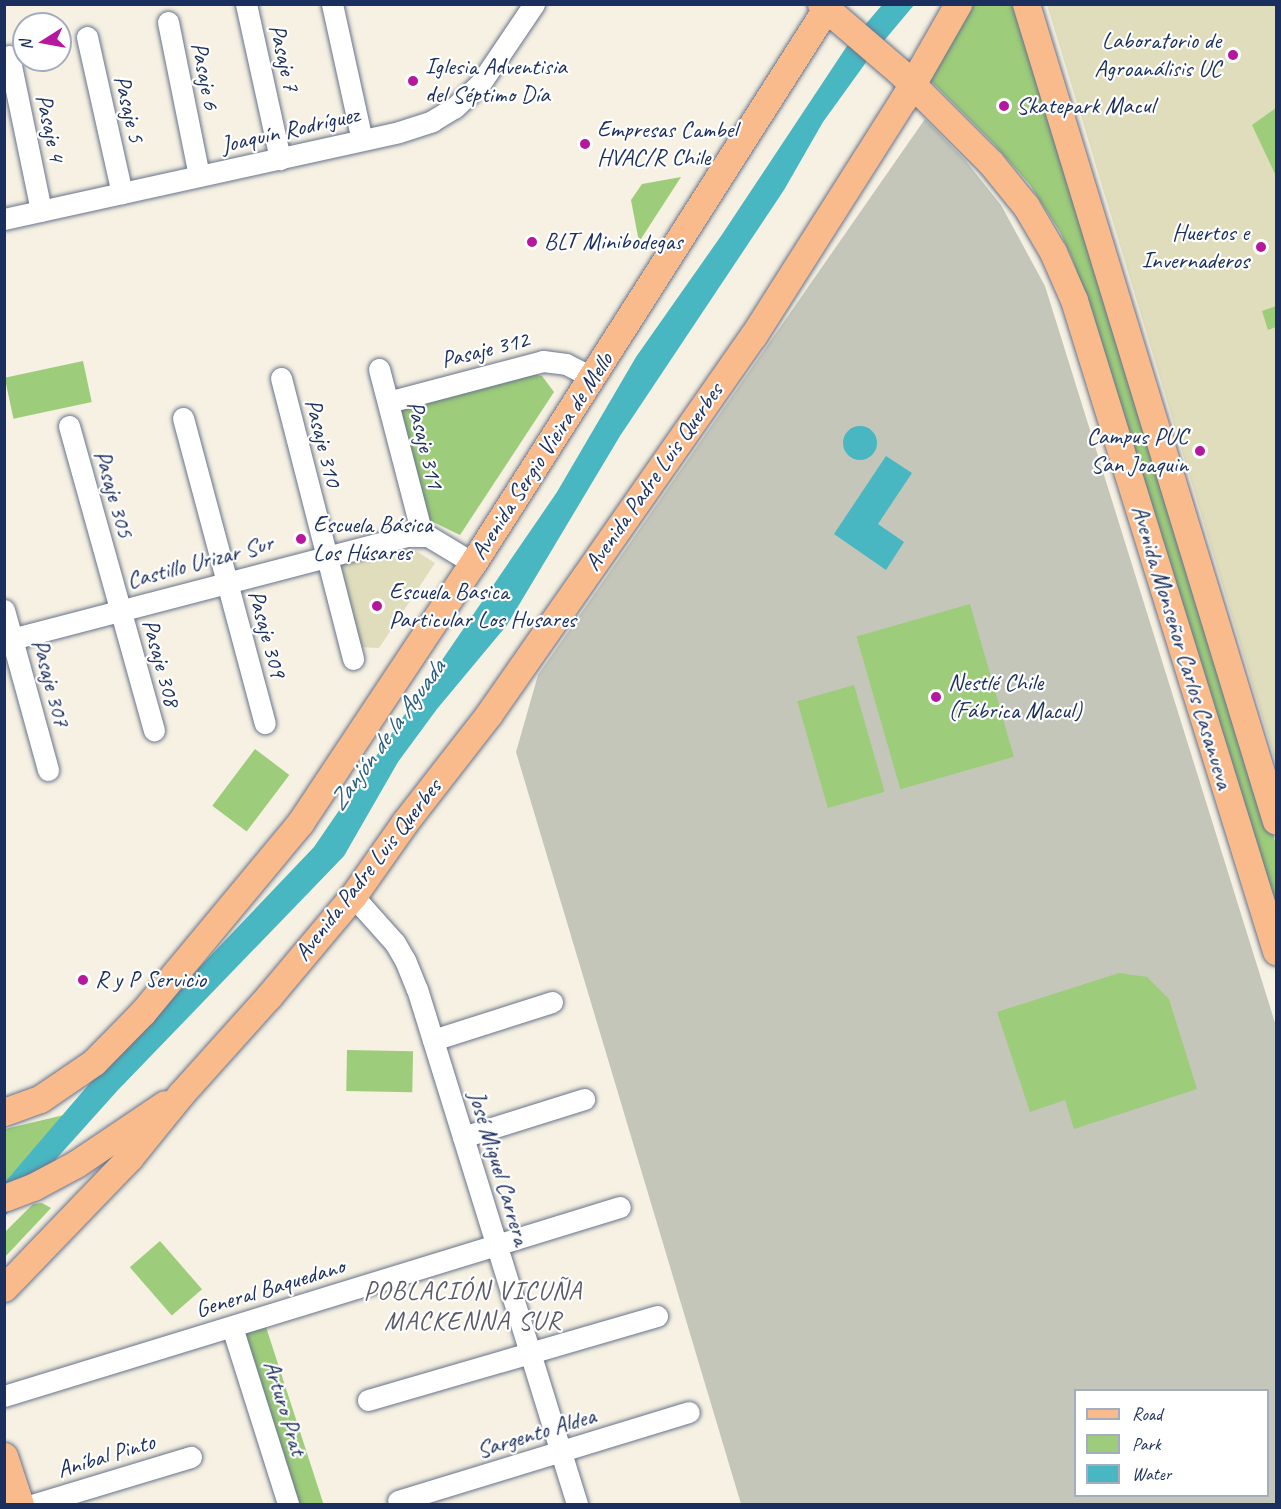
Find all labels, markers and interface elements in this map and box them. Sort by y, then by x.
north arrow [12,12,72,72]
street label: Pasaje 7 [262,22,306,94]
place label: Laboratorio de Agroanálisis UC [1094,27,1221,83]
text: N [16,38,37,52]
street label: Pasaje 6 [184,40,226,112]
marker: Laboratorio de Agroanálisis UC [1226,48,1240,62]
place label: Iglesia Adventisia del Séptimo Día [425,53,567,109]
street label: Pasaje 5 [107,73,151,145]
marker: Iglesia Adventisia del Séptimo Día [406,74,420,88]
street label: Pasaje 4 [29,92,71,164]
place label: Skatepark Macul [1016,92,1154,120]
marker: Skatepark Macul [997,99,1011,113]
street label: Joaquín Rodríguez [218,100,362,160]
place label: Empresas Cambel HVAC/R Chile [597,116,738,172]
marker: Empresas Cambel HVAC/R Chile [578,137,592,151]
place label: Huertos e Invernaderos [1142,219,1249,275]
place label: BLT Minibodegas [544,228,682,256]
marker: BLT Minibodegas [525,235,539,249]
marker: Huertos e Invernaderos [1254,240,1268,254]
street label: Pasaje 312 [438,325,532,375]
street label: Avenida Sergio Vieira de Mello [464,347,620,565]
street label: Avenida Padre Luis Querbes [579,378,729,576]
street label: Pasaje 310 [298,396,348,490]
street label: Pasaje 311 [400,398,450,492]
place label: Campus PUC San Joaquin [1087,423,1188,479]
marker: Campus PUC San Joaquin [1193,444,1207,458]
street label: Pasaje 305 [88,447,140,541]
street label: Avenida Monseñor Carlos Casanueva [1125,501,1239,793]
place label: Escuela Básica Los Húsares [313,511,432,567]
street label: Castillo Urizar Sur [124,529,276,595]
marker: Escuela Básica Los Húsares [294,532,308,546]
place label: Escuela Basica Particular Los Husares [389,578,575,634]
street label: Pasaje 309 [242,587,292,681]
marker: Escuela Basica Particular Los Husares [370,599,384,613]
street label: Pasaje 308 [136,616,186,710]
street label: Pasaje 307 [26,636,76,730]
water label: Zanjón de la Aguada [322,654,452,816]
place label: Nestlé Chile (Fábrica Macul) [948,669,1082,725]
marker: Nestlé Chile (Fábrica Macul) [929,690,943,704]
street label: Avenida Padre Luis Querbes [289,774,447,966]
place label: R y P Servicio [95,966,207,994]
marker: R y P Servicio [76,973,90,987]
street label: José Miguel Carrera [462,1087,536,1249]
street label: General Baquedano [192,1252,348,1324]
district label: POBLACIÓN VICUÑA MACKENNA SUR [364,1275,582,1336]
street label: Arturo Prat [257,1357,313,1459]
legend [1074,1389,1269,1497]
street label: Sargento Aldea [473,1401,599,1465]
text: Road [1132,1403,1162,1425]
street label: Aníbal Pinto [54,1428,158,1484]
text: Park [1132,1433,1161,1455]
text: Water [1132,1463,1171,1485]

